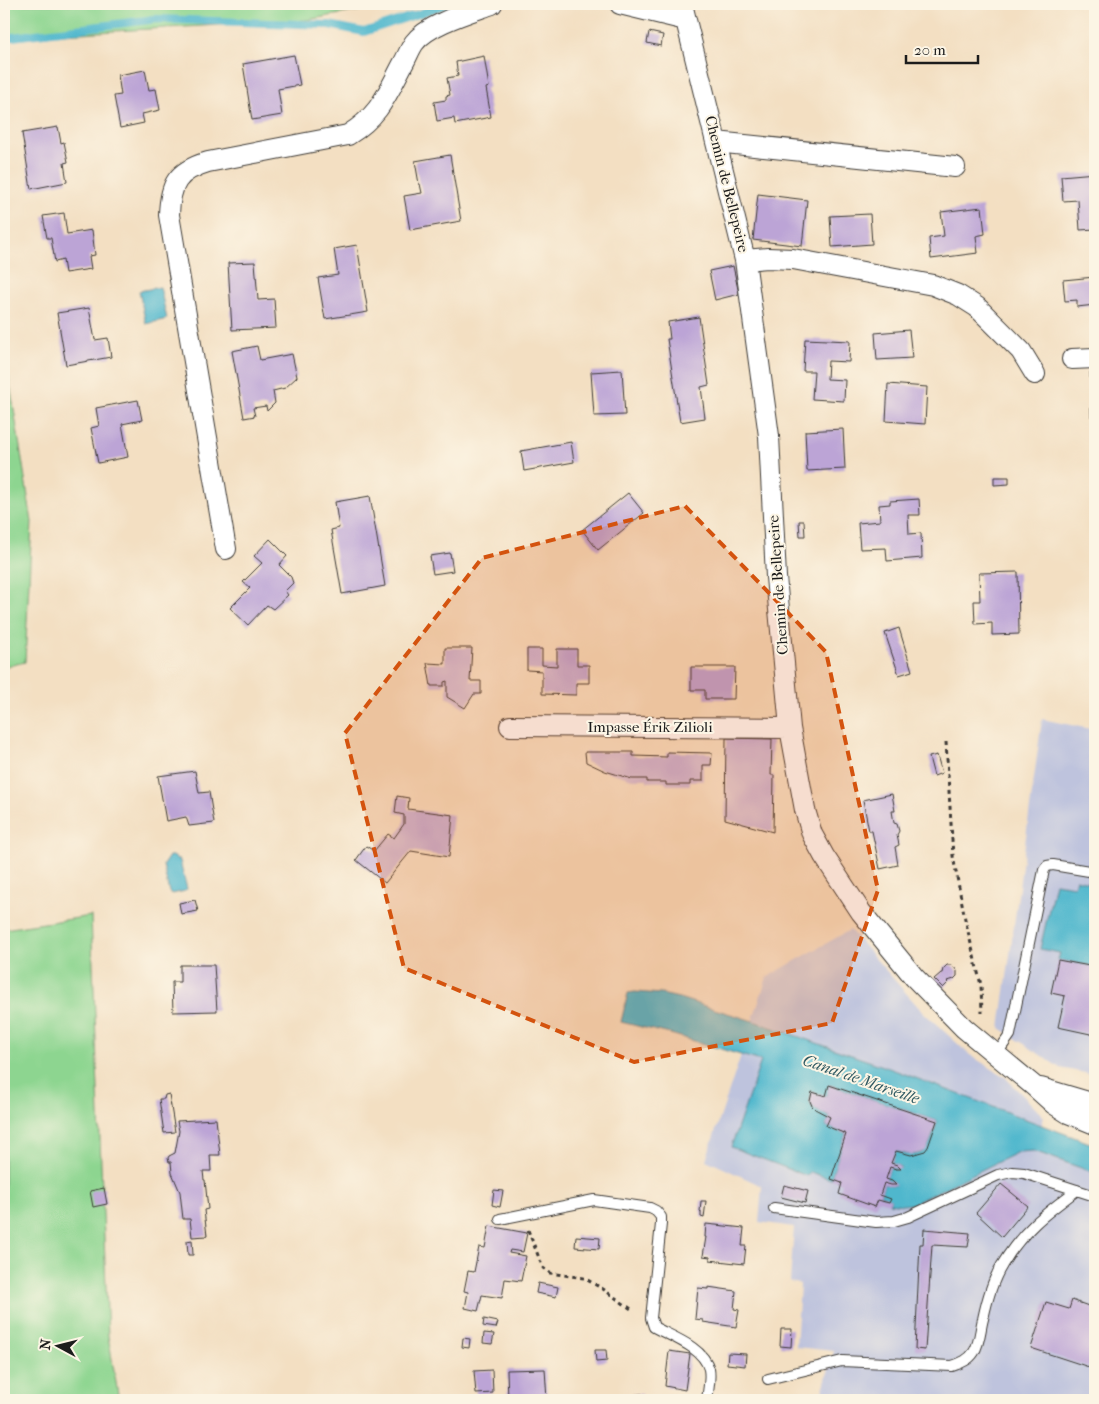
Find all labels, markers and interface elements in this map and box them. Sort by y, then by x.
scale bar [906,32,979,64]
text: 20 m [914,41,946,59]
street label: Chemin de Bellepeire [701,114,753,255]
street label: Chemin de Bellepeire [764,514,792,655]
street label: Impasse Érik Zilioli [587,718,713,736]
water label: Canal de Marseille [800,1050,922,1108]
north arrow [32,1322,82,1372]
text: N [37,1338,55,1351]

